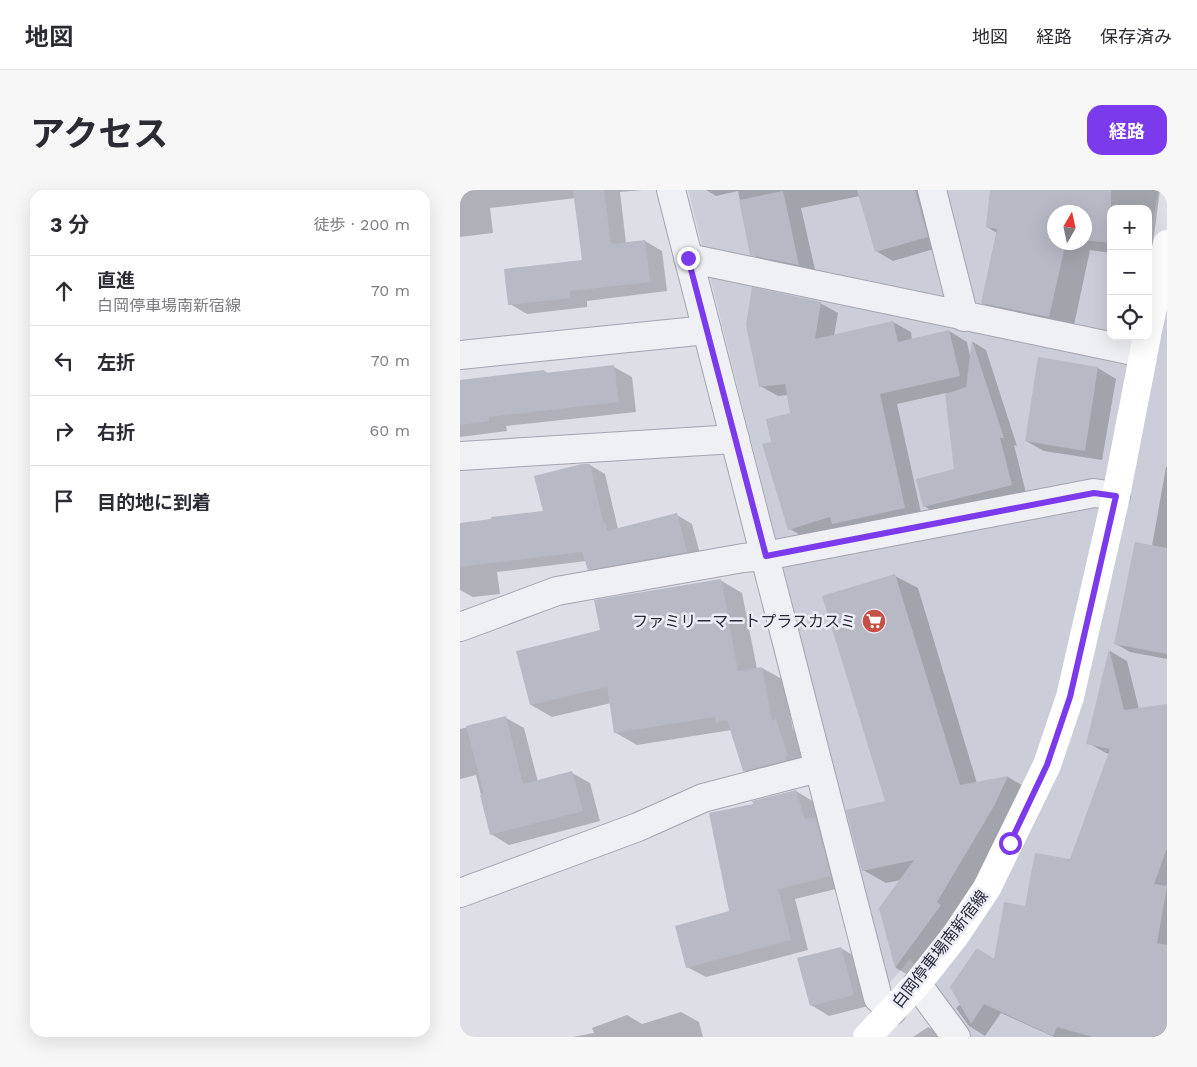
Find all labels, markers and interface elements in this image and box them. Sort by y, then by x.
text: 地図 [25,23,73,51]
text: 地図 [972,26,1008,47]
text: 経路 [1036,26,1072,47]
text: 保存済み [1100,26,1172,47]
button: 経路 [1087,105,1167,155]
text: アクセス [30,113,168,155]
north arrow [1047,205,1092,250]
map controls [1107,205,1152,340]
button: + [1107,205,1152,250]
text: 3 分 [50,212,89,237]
text: 徒歩 · 200 m [314,215,410,234]
route end [677,247,700,270]
button: − [1107,250,1152,295]
text: 直進 [97,269,135,292]
icon: ahead [50,277,78,305]
text: 70 m [371,281,410,300]
button: locate [1107,295,1152,340]
text: 白岡停車場南新宿線 [97,296,241,315]
icon: left [50,347,78,375]
text: 左折 [97,351,135,374]
text: 70 m [371,351,410,370]
icon: right [50,417,78,445]
text: 右折 [97,421,135,444]
text: 60 m [370,421,410,440]
icon: arrive [50,487,78,515]
text: 目的地に到着 [97,491,211,514]
supermarket icon: ファミリーマートプラスカスミ [861,608,887,634]
place label: ファミリーマートプラスカスミ [632,612,856,631]
route start [999,832,1022,855]
street label: 白岡停車場南新宿線 [888,886,992,1012]

